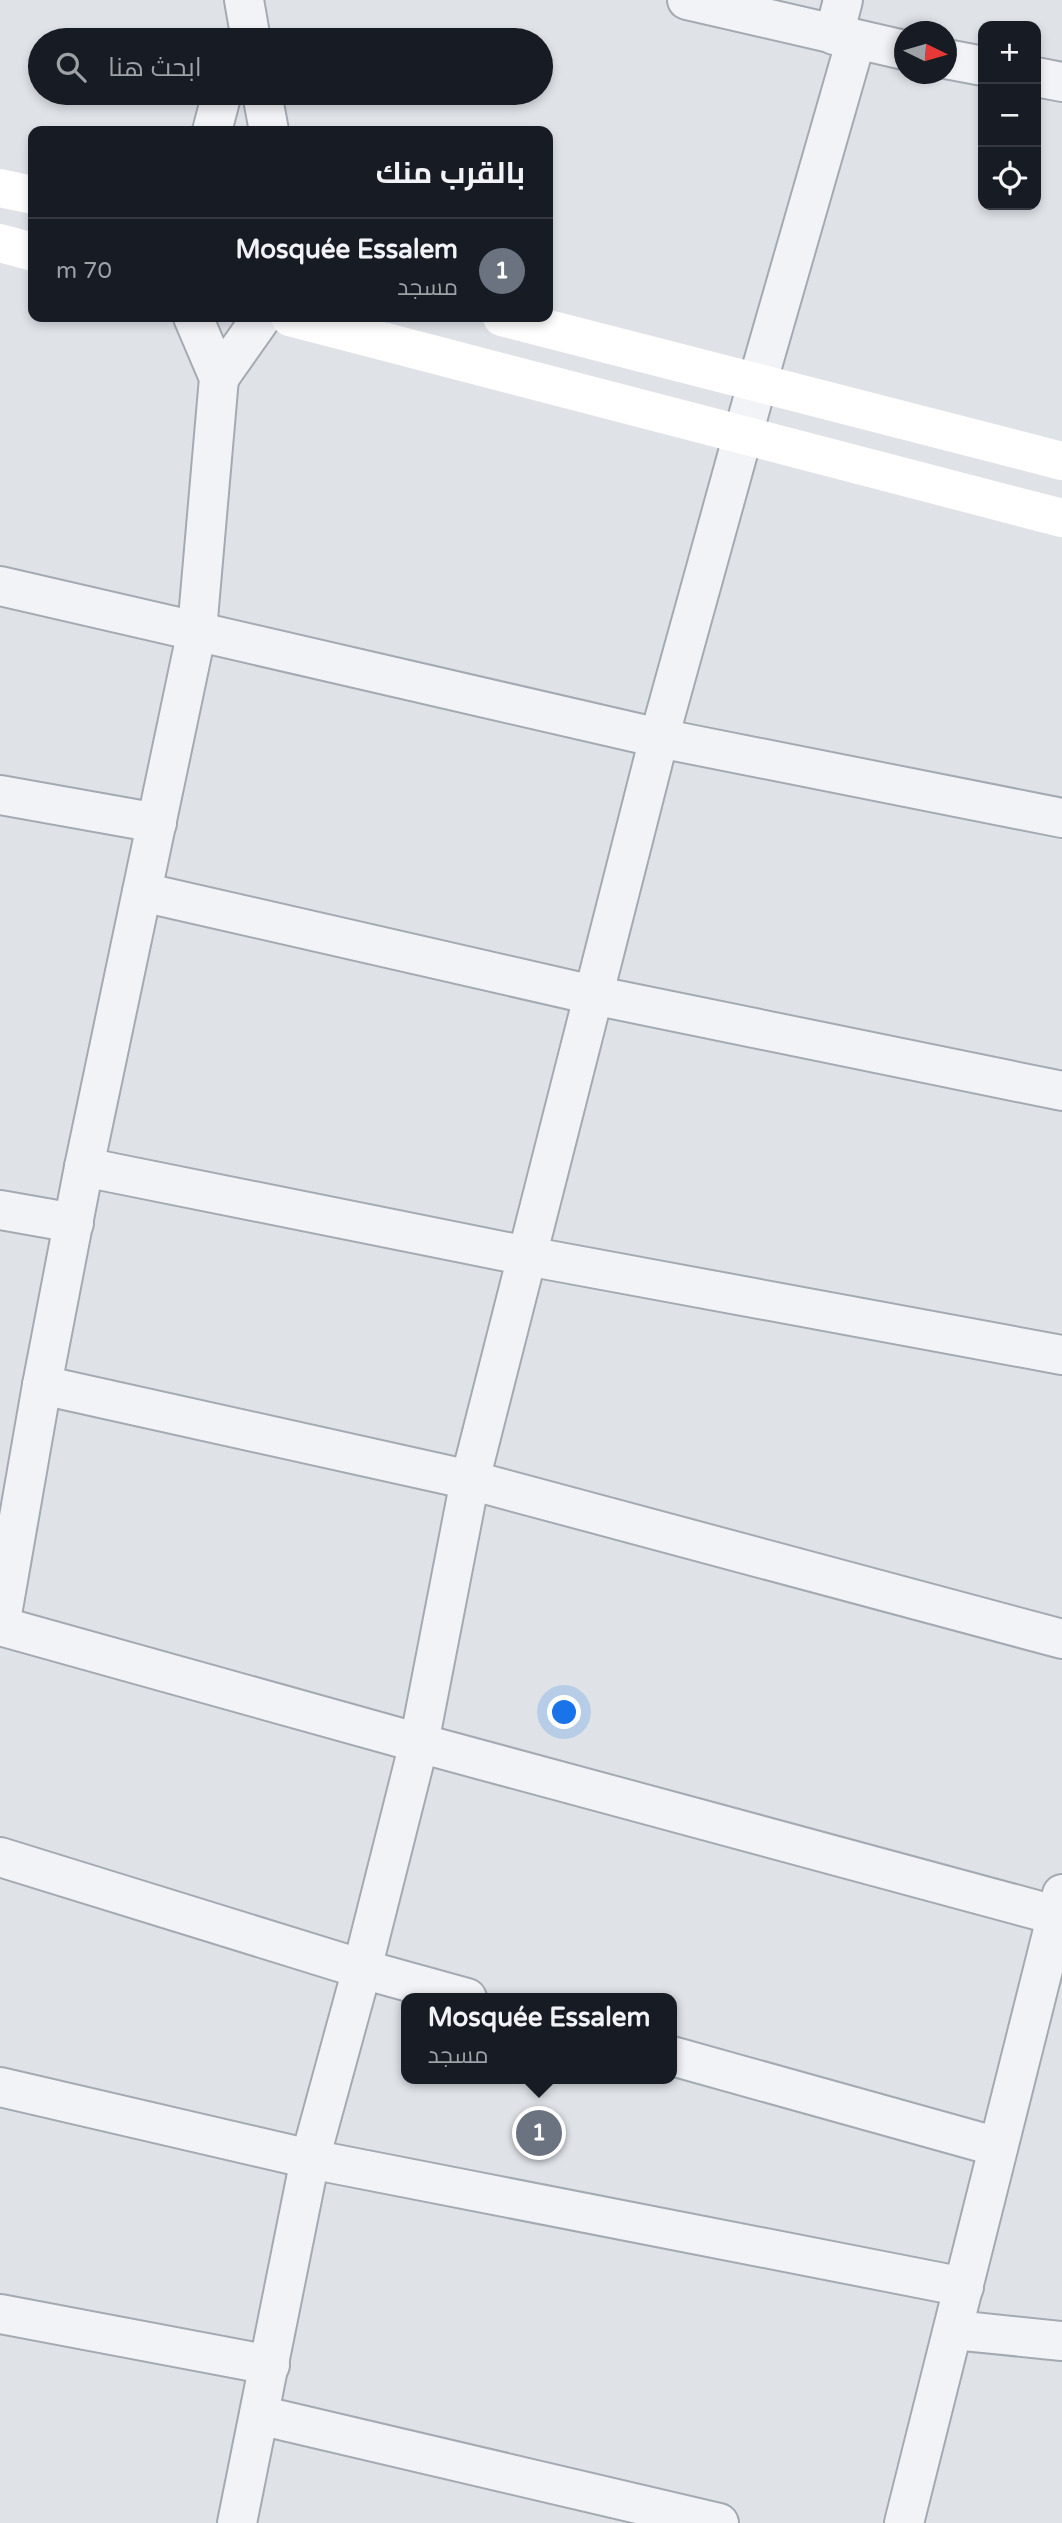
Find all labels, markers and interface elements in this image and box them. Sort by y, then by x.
north arrow [894,21,957,84]
map controls [978,21,1041,210]
button: + [978,21,1041,84]
search box [28,28,553,105]
icon: search [52,48,90,86]
text: ابحث هنا [108,52,202,83]
button: − [978,84,1041,147]
button: locate [978,147,1041,210]
text: بالقرب منك [376,155,525,192]
text: Mosquée Essalem [235,234,458,265]
text: 70 m [56,257,112,285]
text: 1 [495,257,509,285]
text: مسجد [397,274,458,302]
your location [547,1695,581,1729]
popup [401,1993,677,2084]
text: Mosquée Essalem [428,2002,650,2033]
text: مسجد [428,2042,488,2070]
pin: 1 [516,2107,562,2159]

